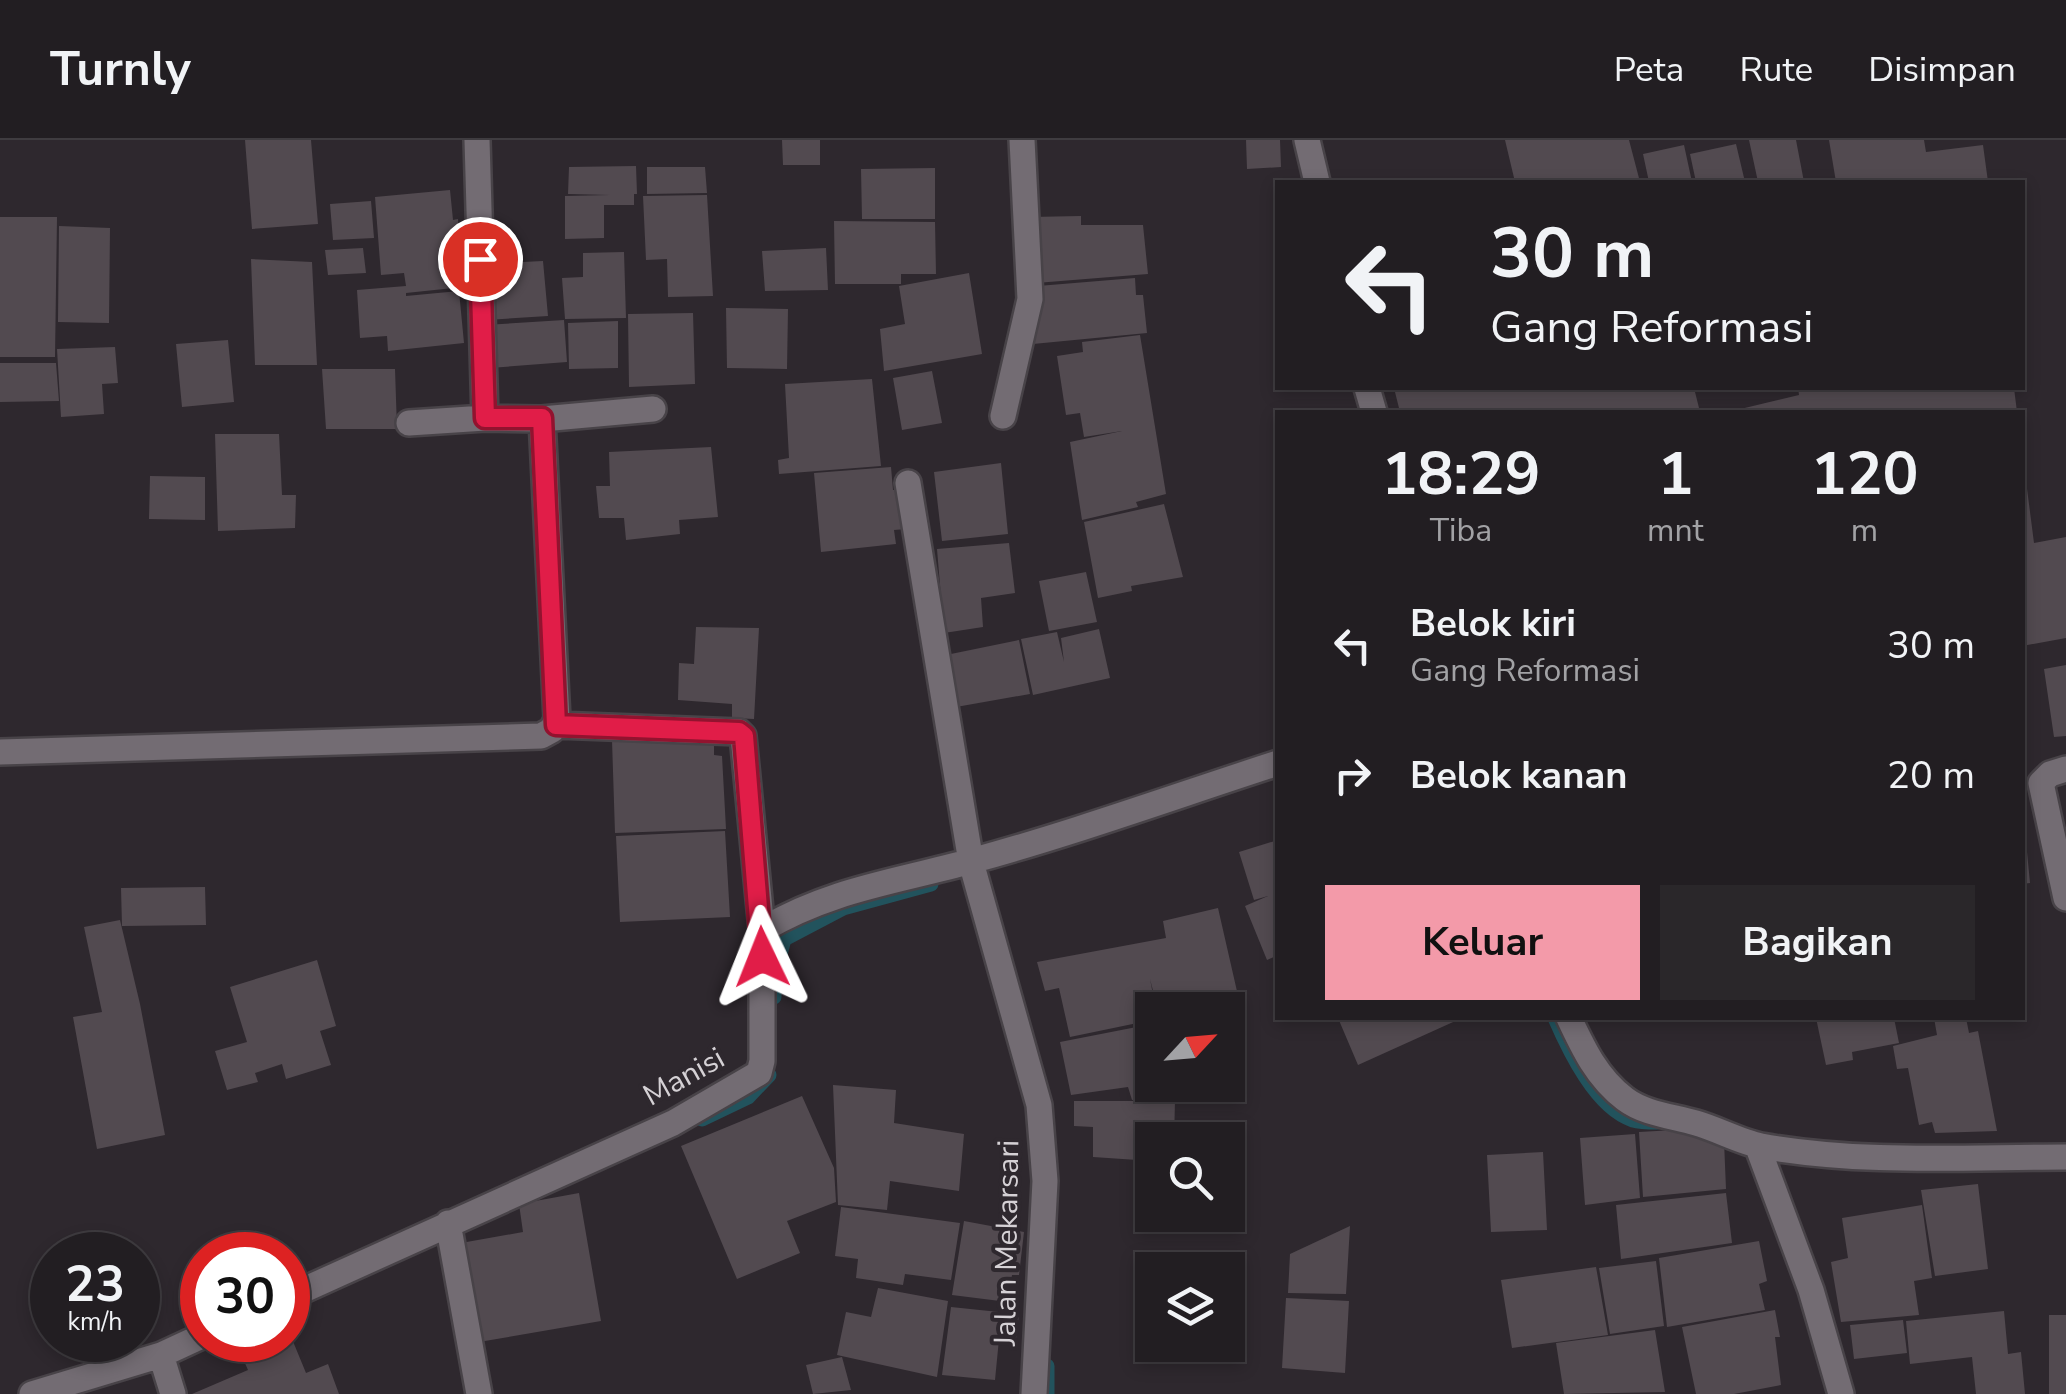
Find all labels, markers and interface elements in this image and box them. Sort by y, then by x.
text: Turnly [50,36,191,102]
text: Peta [1614,46,1684,93]
text: Rute [1739,46,1813,93]
text: Disimpan [1868,46,2016,93]
text: 30 m [1490,206,1654,302]
pin [438,217,523,302]
icon: left [1325,220,1455,350]
icon: arrive [453,232,508,287]
text: Gang Reformasi [1490,297,1813,358]
text: 18:29 [1382,433,1540,515]
text: 1 [1657,433,1693,515]
text: 120 [1810,433,1918,515]
text: Tiba [1430,509,1492,552]
text: mnt [1647,509,1704,552]
text: m [1851,509,1878,552]
text: Belok kiri [1410,598,1576,649]
icon: left [1325,618,1380,673]
text: 30 m [1887,620,1975,671]
text: Gang Reformasi [1410,649,1640,692]
icon: right [1325,748,1380,803]
text: Belok kanan [1410,750,1627,801]
text: 20 m [1887,750,1975,801]
button: Keluar [1325,885,1640,1000]
button: Bagikan [1660,885,1975,1000]
position arrow [710,905,814,1009]
north arrow [1135,992,1245,1102]
map controls [1135,992,1245,1362]
street label: Manisi [636,1038,732,1116]
button: search [1135,1122,1245,1232]
street label: Jalan Mekarsari [985,1140,1029,1347]
speed limit sign: 30 [180,1232,310,1362]
text: 23 [65,1250,125,1319]
button: layers [1135,1252,1245,1362]
text: km/h [67,1305,123,1339]

